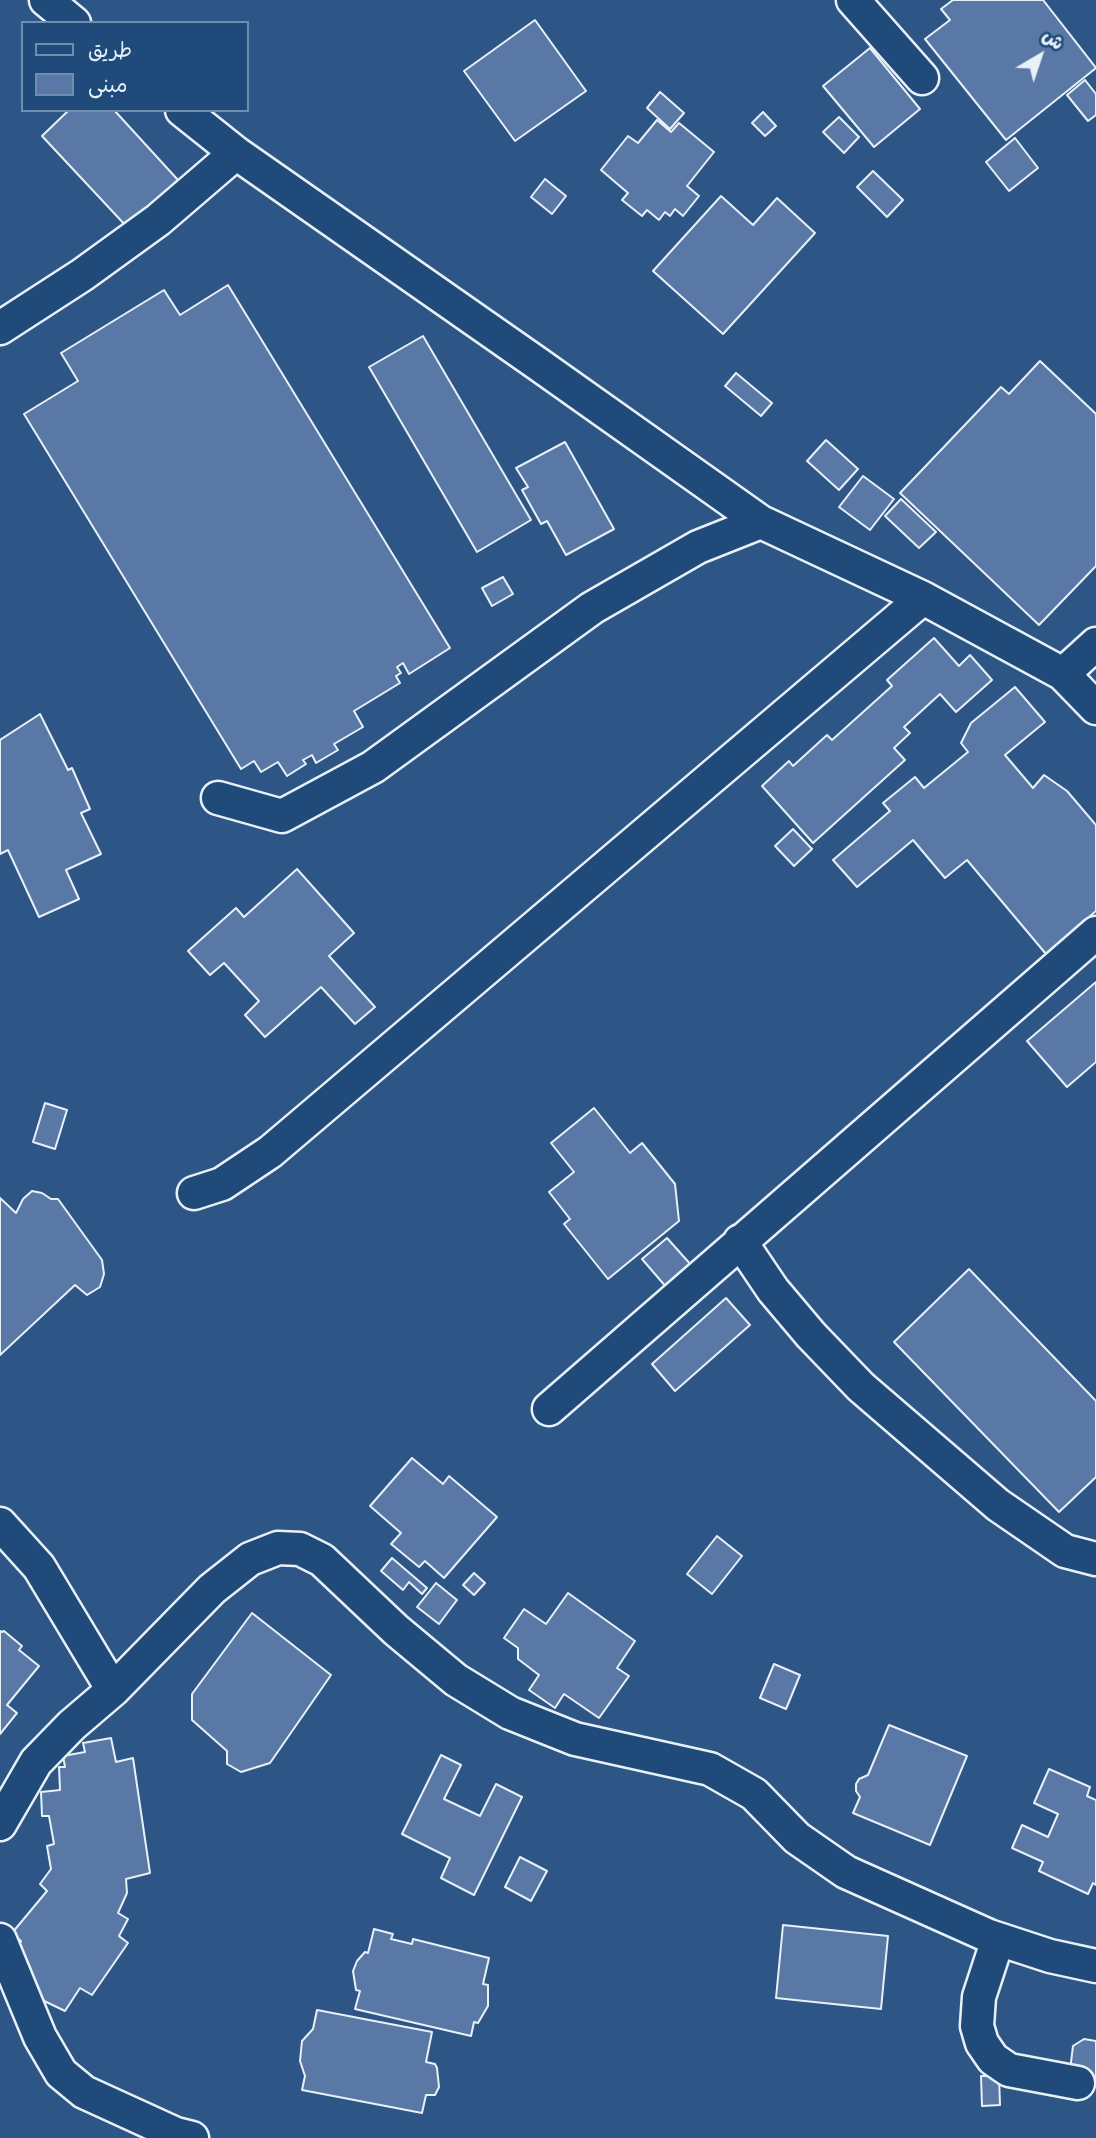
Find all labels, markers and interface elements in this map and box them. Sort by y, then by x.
text: ش [1035,20,1072,59]
legend [21,21,248,112]
north arrow [1005,21,1075,91]
text: طريق [88,31,132,69]
text: مبنى [88,66,127,104]

